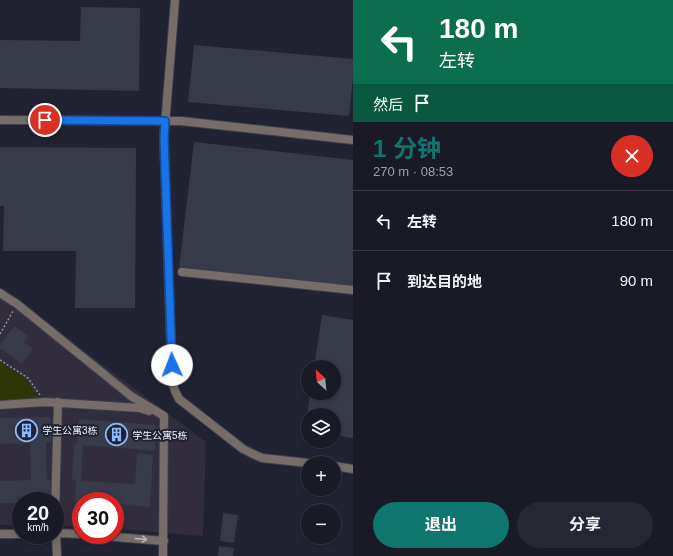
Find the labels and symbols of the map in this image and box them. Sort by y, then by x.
pin [28,103,62,137]
position arrow [151,344,193,386]
north arrow [301,360,341,400]
building icon: 学生公寓3栋 [13,417,39,443]
building icon: 学生公寓5栋 [104,422,130,448]
place label: 学生公寓3栋 [42,425,98,436]
place label: 学生公寓5栋 [132,430,188,441]
speed limit sign: 30 [72,492,124,544]
one-way arrow [134,536,147,543]

